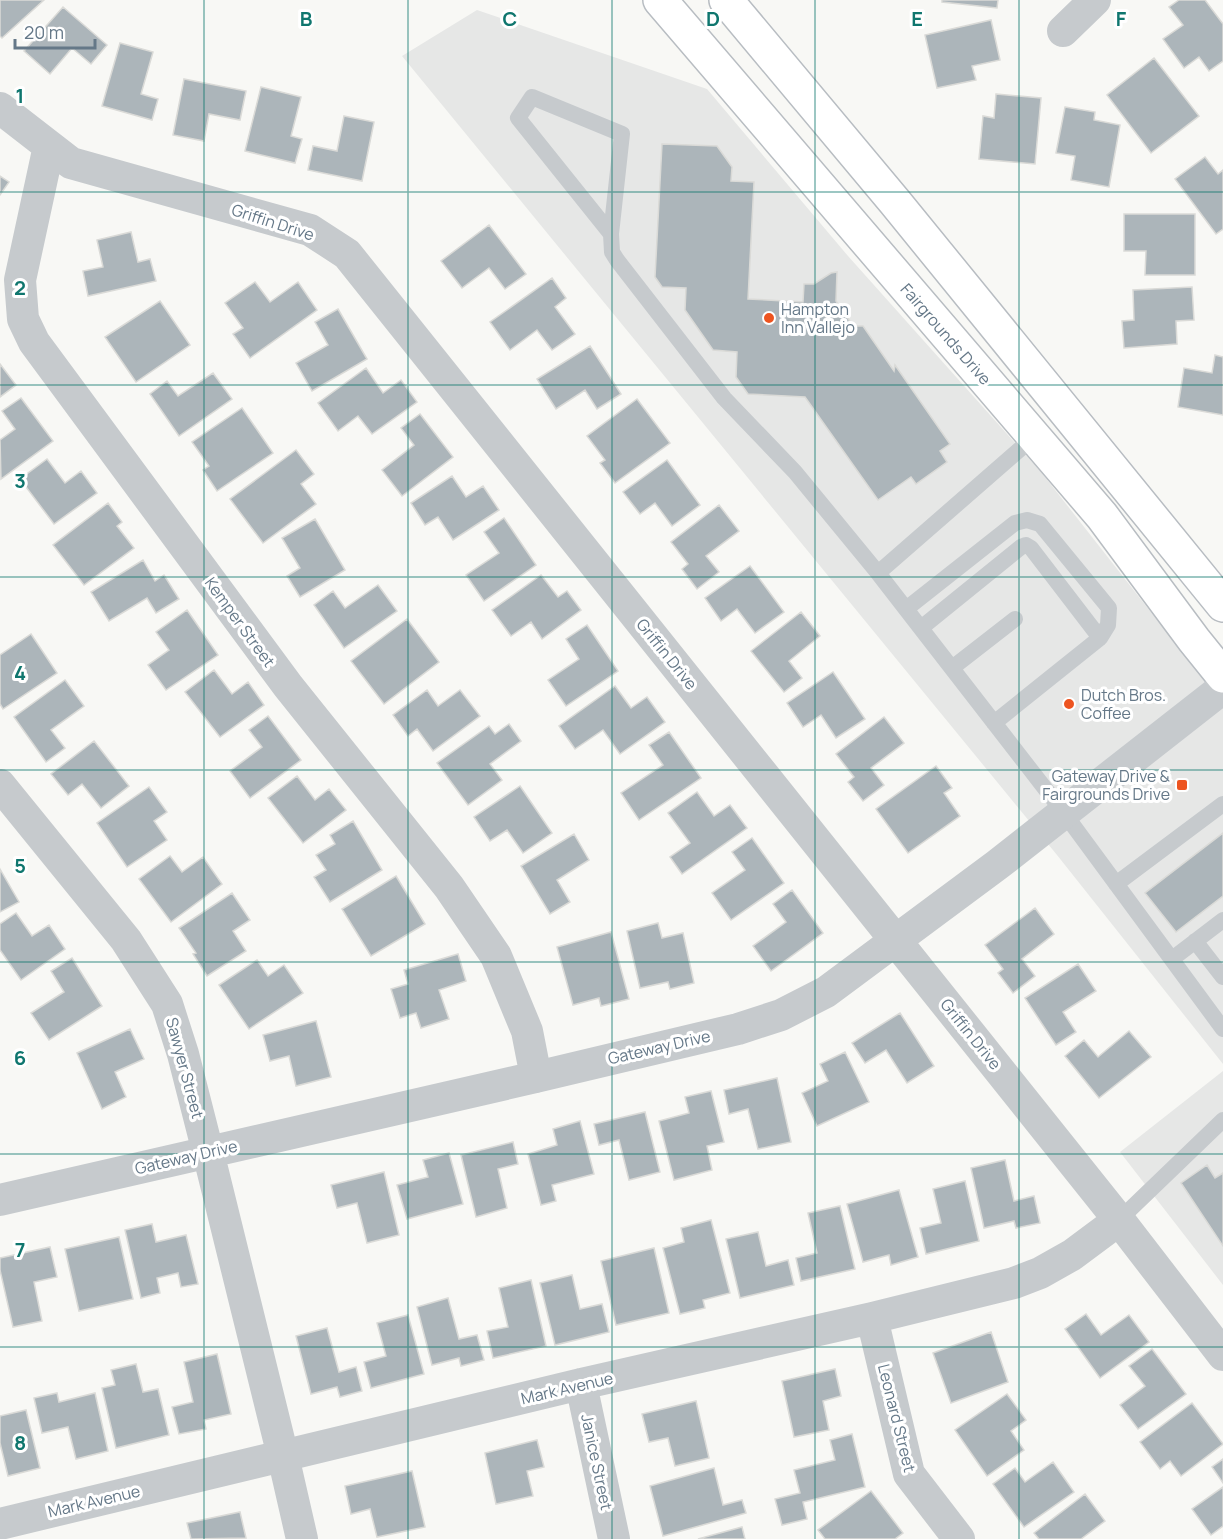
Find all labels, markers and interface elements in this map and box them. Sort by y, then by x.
text: B [300,5,313,32]
text: C [503,5,517,32]
text: D [706,5,720,32]
text: E [911,5,923,32]
text: F [1116,5,1127,32]
scale bar [15,12,94,50]
text: 20 m [24,20,64,44]
text: 1 [16,82,24,109]
street label: Griffin Drive [229,198,317,246]
text: 2 [14,274,26,301]
street label: Fairgrounds Drive [896,279,996,389]
place label: Hampton Inn Vallejo [781,298,855,338]
marker: Hampton Inn Vallejo [762,311,776,325]
text: 3 [14,467,26,494]
street label: Kemper Street [200,573,280,671]
street label: Griffin Drive [632,614,702,694]
text: 4 [14,659,26,686]
place label: Dutch Bros. Coffee [1081,684,1166,724]
marker: Dutch Bros. Coffee [1062,697,1076,711]
place label: Gateway Drive & Fairgrounds Drive [1042,765,1171,805]
marker: Gateway Drive & Fairgrounds Drive [1175,778,1189,792]
text: 5 [14,852,26,879]
street label: Griffin Drive [936,994,1006,1074]
street label: Sawyer Street [161,1015,209,1121]
street label: Gateway Drive [606,1025,712,1069]
text: 6 [14,1044,26,1071]
street label: Gateway Drive [133,1135,239,1179]
text: 7 [15,1236,25,1263]
street label: Leonard Street [873,1362,921,1474]
street label: Mark Avenue [519,1367,615,1409]
street label: Janice Street [576,1412,618,1512]
text: 8 [14,1429,26,1456]
street label: Mark Avenue [46,1480,142,1522]

